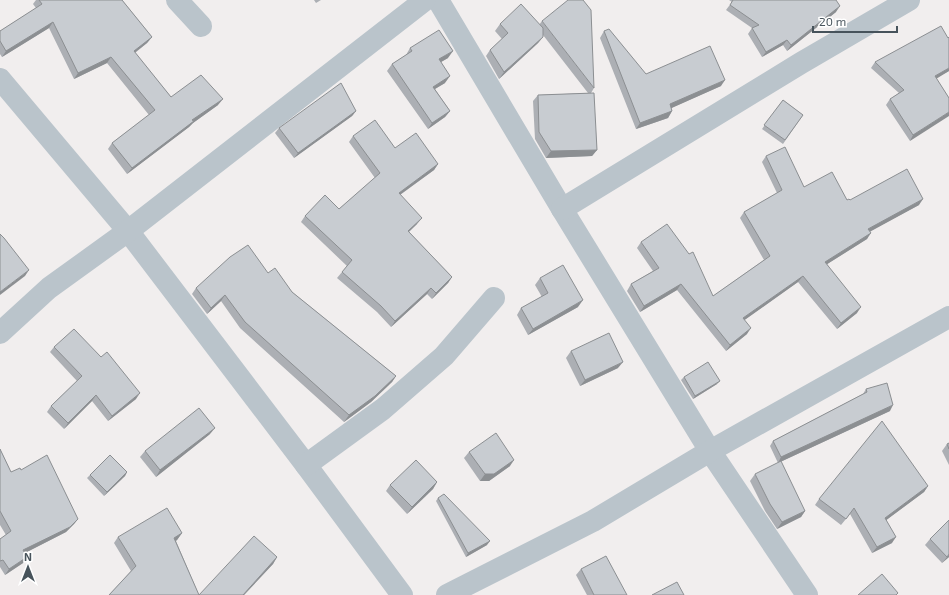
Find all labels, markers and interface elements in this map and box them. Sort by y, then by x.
scale bar [813,8,897,34]
text: 20 m [819,14,846,28]
north arrow [8,547,48,587]
text: N [24,550,32,563]

